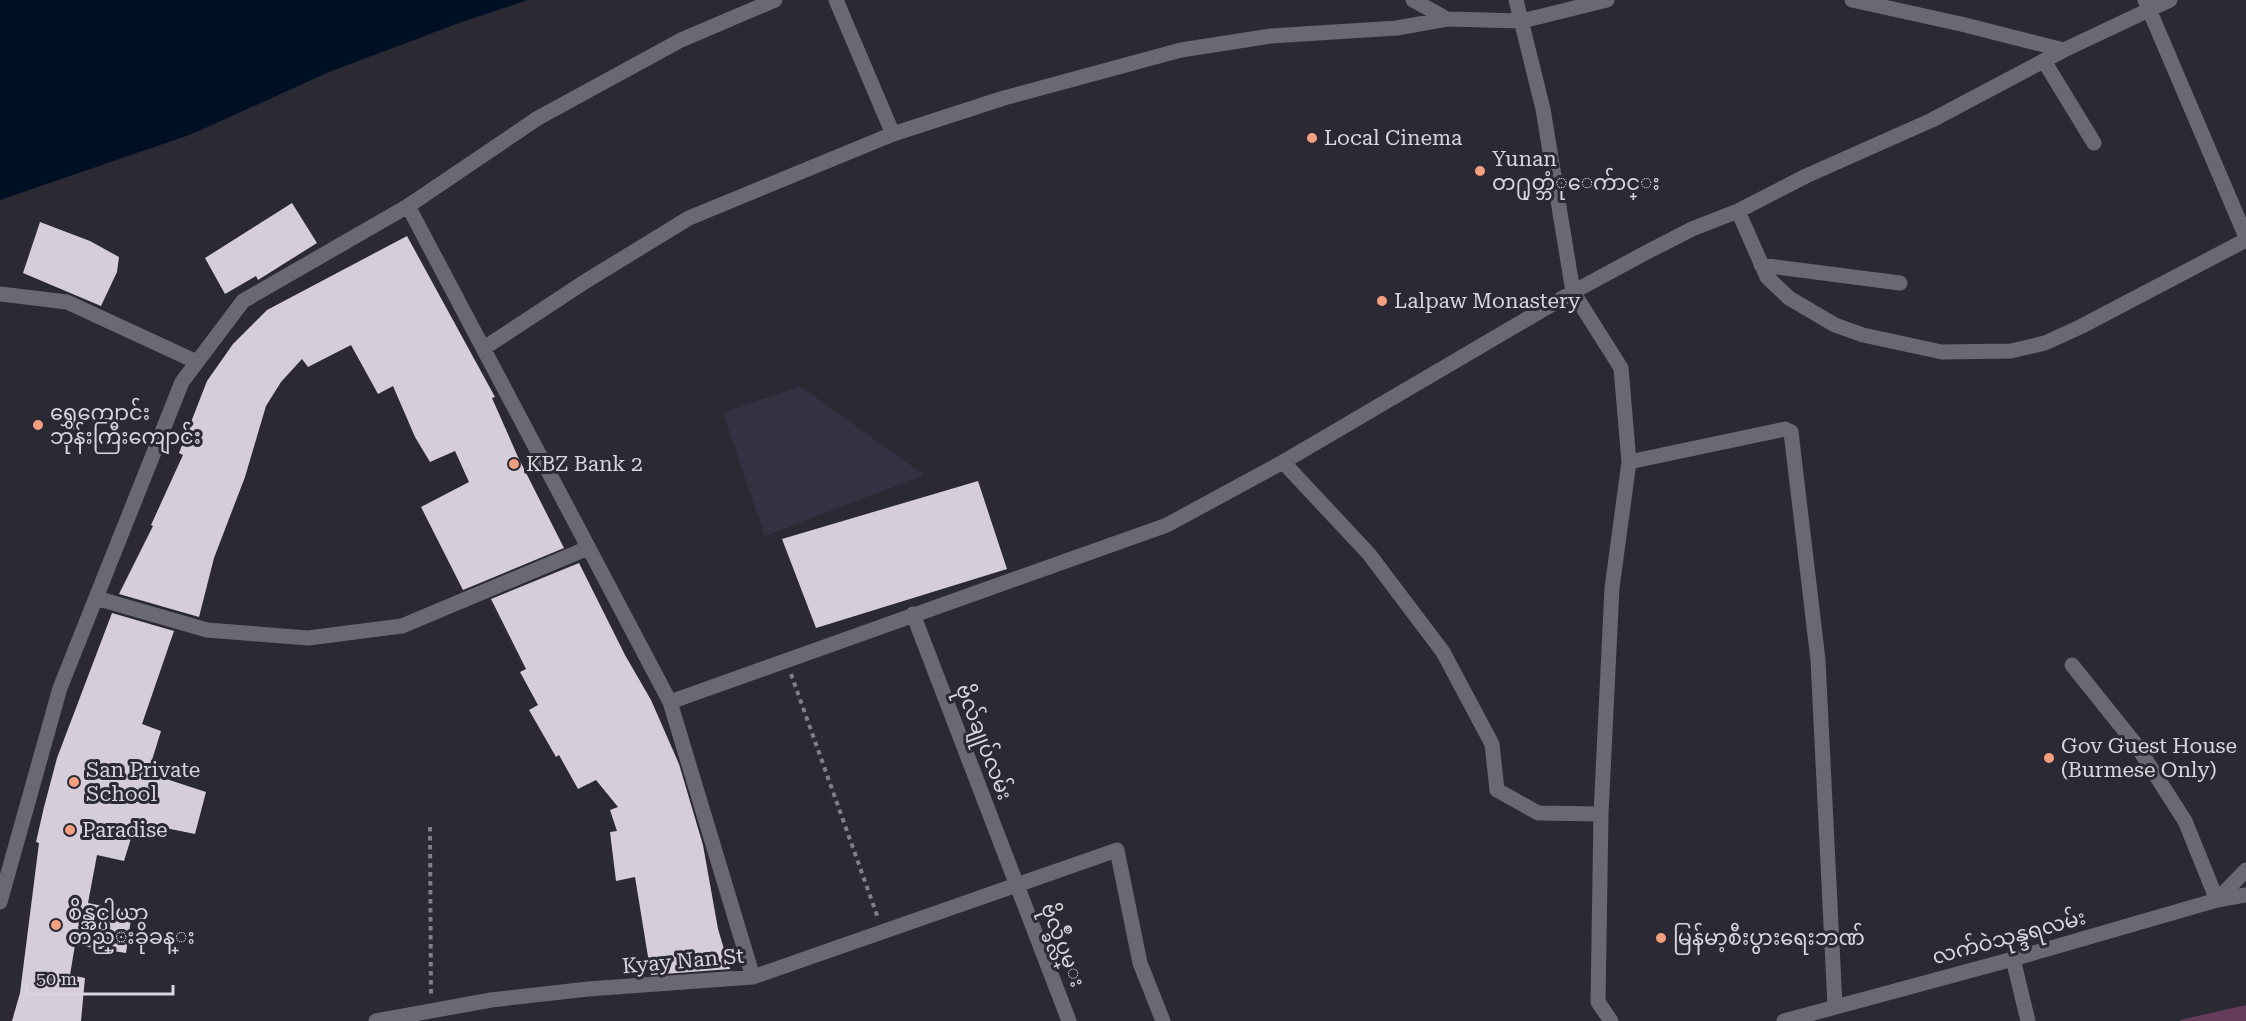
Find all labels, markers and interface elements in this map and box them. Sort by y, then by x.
place label: Local Cinema [1324,126,1463,150]
marker: Local Cinema [1305,131,1319,145]
place label: Yunan တ႐ုတ္ဘံုေက်ာင္း [1492,147,1660,200]
marker: Yunan တ႐ုတ္ဘံုေက်ာင္း [1473,164,1487,178]
place label: Lalpaw Monastery [1394,289,1581,313]
marker: Lalpaw Monastery [1375,294,1389,308]
place label: ရွှေကျောင်း ဘုန်းကြီးကျောင်း [50,397,201,455]
marker: ရွှေကျောင်း ဘုန်းကြီးကျောင်း [31,418,45,432]
place label: KBZ Bank 2 [526,452,643,476]
marker: KBZ Bank 2 [507,457,521,471]
street label: ဗိုလ်ချုပ်လမ်း [945,679,1021,806]
place label: Gov Guest House (Burmese Only) [2061,734,2237,782]
marker: Gov Guest House (Burmese Only) [2042,751,2056,765]
place label: San Private School [86,758,200,806]
marker: San Private School [67,775,81,789]
place label: Paradise [82,818,168,842]
marker: Paradise [63,823,77,837]
place label: စိန္အင္ပါယာ တည္းခိုခန္း [68,897,195,954]
street label: ဗိုလ္ခ်ဳပ္လမ္း [1031,898,1094,992]
street label: လက်ဝဲသုန္ဒရလမ်း [1929,901,2090,974]
marker: စိန္အင္ပါယာ တည္းခိုခန္း [49,918,63,932]
place label: မြန်မာ့စီးပွားရေးဘဏ် [1673,922,1865,955]
marker: မြန်မာ့စီးပွားရေးဘဏ် [1654,931,1668,945]
street label: Kyay Nan St [621,944,745,978]
scale bar [27,958,172,996]
text: 50 m [36,968,77,989]

